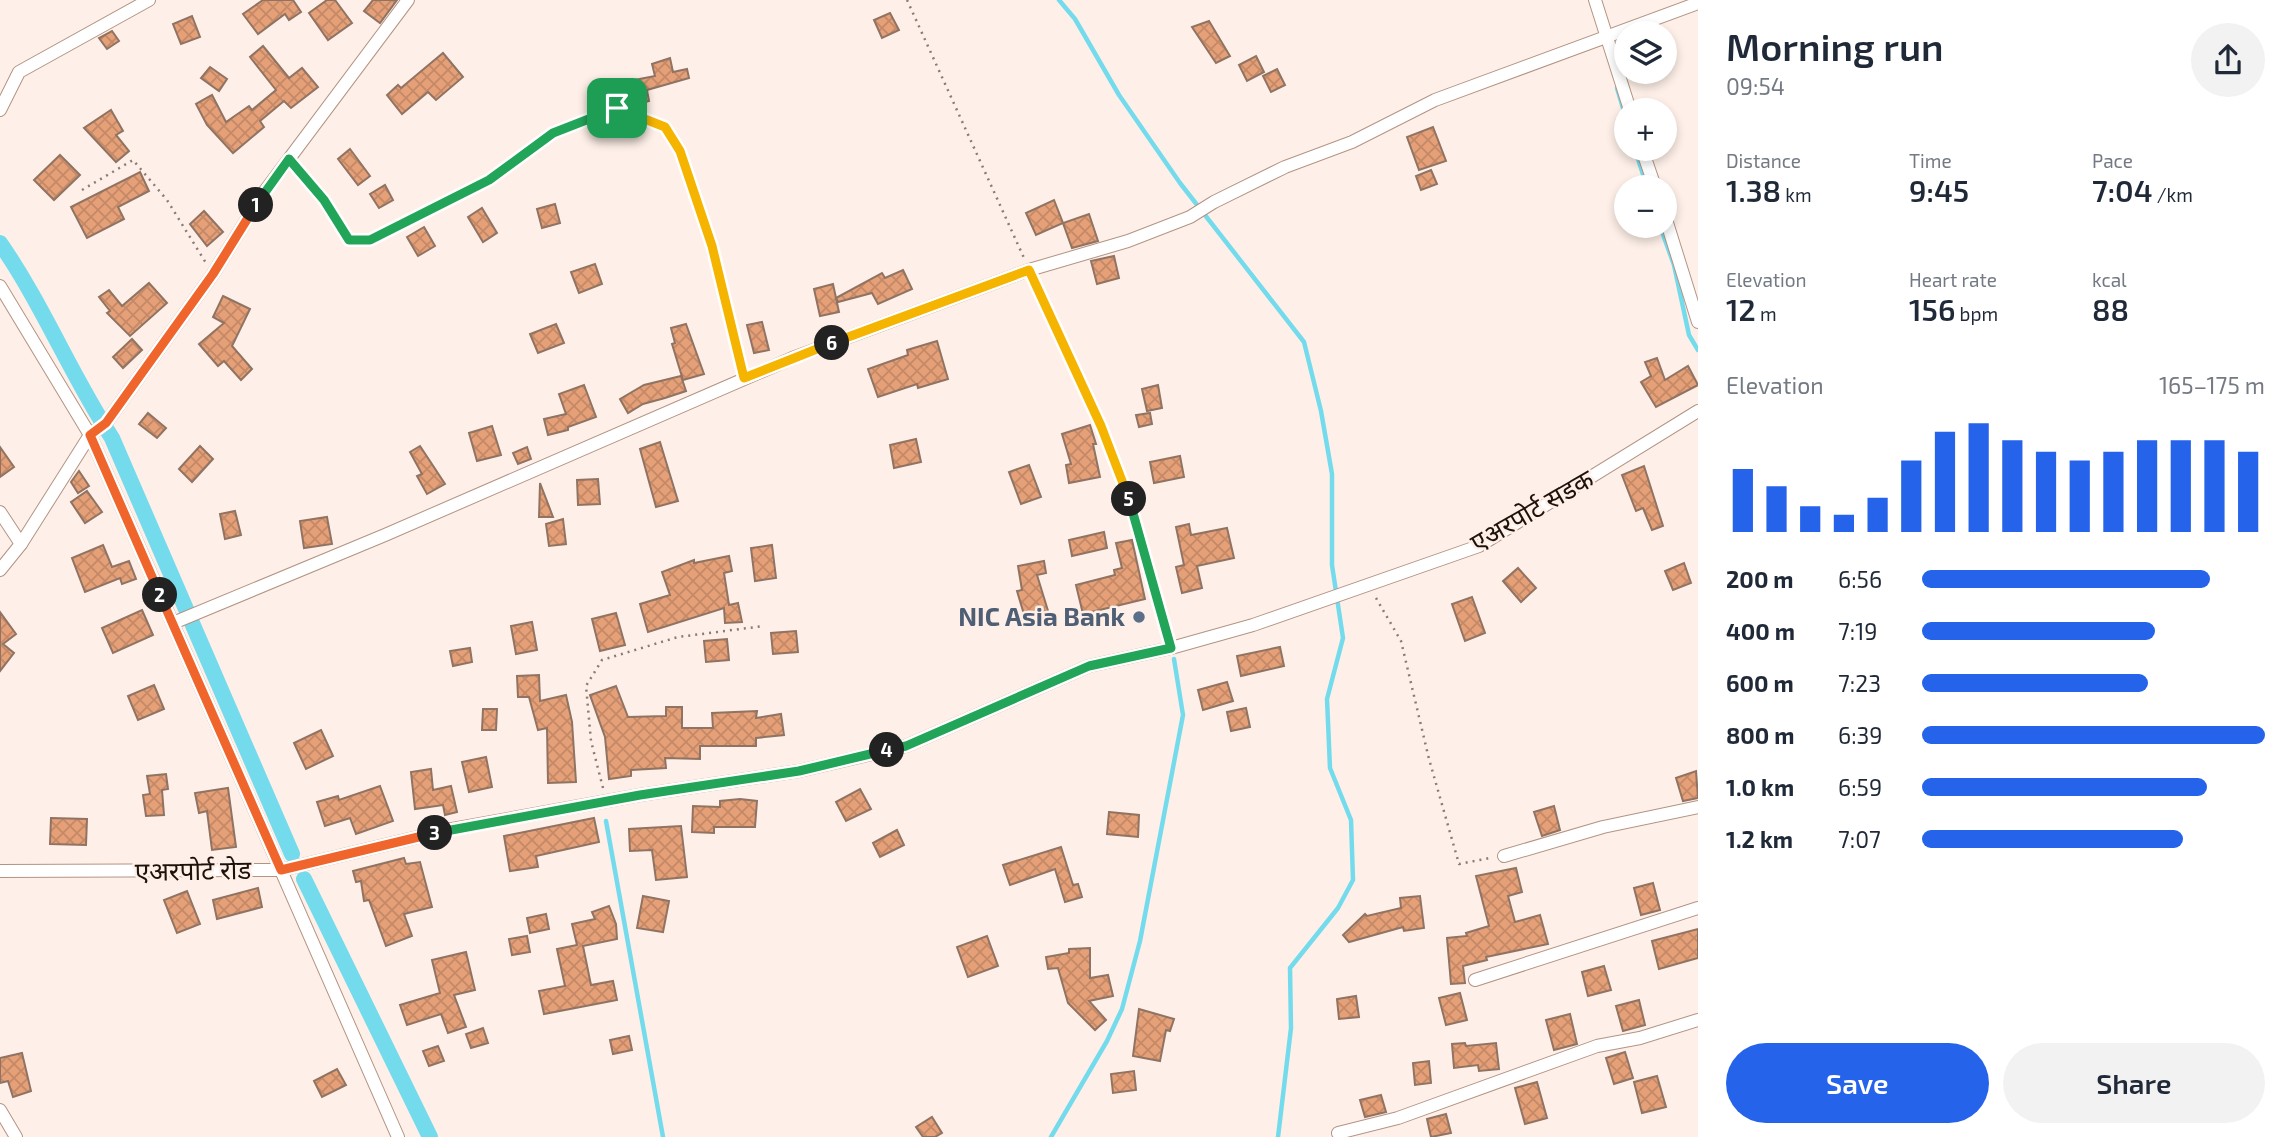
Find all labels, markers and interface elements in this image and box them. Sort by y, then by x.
map controls [1614,21,1677,238]
button: layers [1614,21,1677,84]
text: Morning run [1726,23,1944,69]
button: share [2191,23,2265,97]
text: 09:54 [1726,72,1785,100]
pin [587,78,647,138]
icon: arrive [598,89,636,127]
button: + [1614,98,1677,161]
text: Distance [1726,149,1801,172]
text: Time [1909,149,1952,172]
text: Pace [2092,149,2133,172]
text: 1.38 [1726,172,1781,208]
text: 9:45 [1909,172,1969,208]
text: 7:04 [2092,172,2152,208]
button: − [1614,175,1677,238]
text: km [1781,183,1812,206]
text: /km [2152,183,2193,206]
pin: 1 [238,188,274,222]
text: 1 [251,193,260,216]
text: Elevation [1726,268,1807,291]
text: Heart rate [1909,268,1997,291]
text: kcal [2092,268,2127,291]
text: 12 [1726,291,1756,327]
text: 156 [1909,291,1955,327]
text: 88 [2092,291,2129,327]
text: m [1756,302,1777,325]
text: bpm [1955,302,1998,325]
pin: 6 [814,326,850,360]
text: 6 [826,331,837,354]
text: Elevation [1726,371,1824,399]
text: 165–175 m [2159,371,2265,399]
street label: एअरपोर्ट सडक [1464,462,1599,557]
pin: 5 [1112,482,1146,516]
text: 5 [1123,487,1134,510]
text: 200 m [1726,565,1794,593]
text: 6:56 [1838,565,1882,593]
pin: 2 [142,578,178,612]
text: 2 [154,583,165,606]
place label: NIC Asia Bank [958,600,1125,631]
marker: NIC Asia Bank [1131,609,1147,625]
text: 400 m [1726,617,1795,645]
text: 7:19 [1838,617,1878,645]
text: 600 m [1726,669,1794,697]
text: 7:23 [1838,669,1881,697]
text: 800 m [1726,721,1795,749]
text: 6:39 [1838,721,1883,749]
pin: 4 [870,732,904,768]
text: 4 [880,738,893,761]
text: 1.0 km [1726,773,1794,801]
text: 6:59 [1838,773,1882,801]
pin: 3 [418,816,452,850]
text: 3 [429,821,440,844]
text: 1.2 km [1726,825,1793,853]
text: 7:07 [1838,825,1881,853]
street label: एअरपोर्ट रोड [134,853,253,886]
button: Save [1726,1043,1989,1123]
button: Share [2003,1043,2265,1123]

